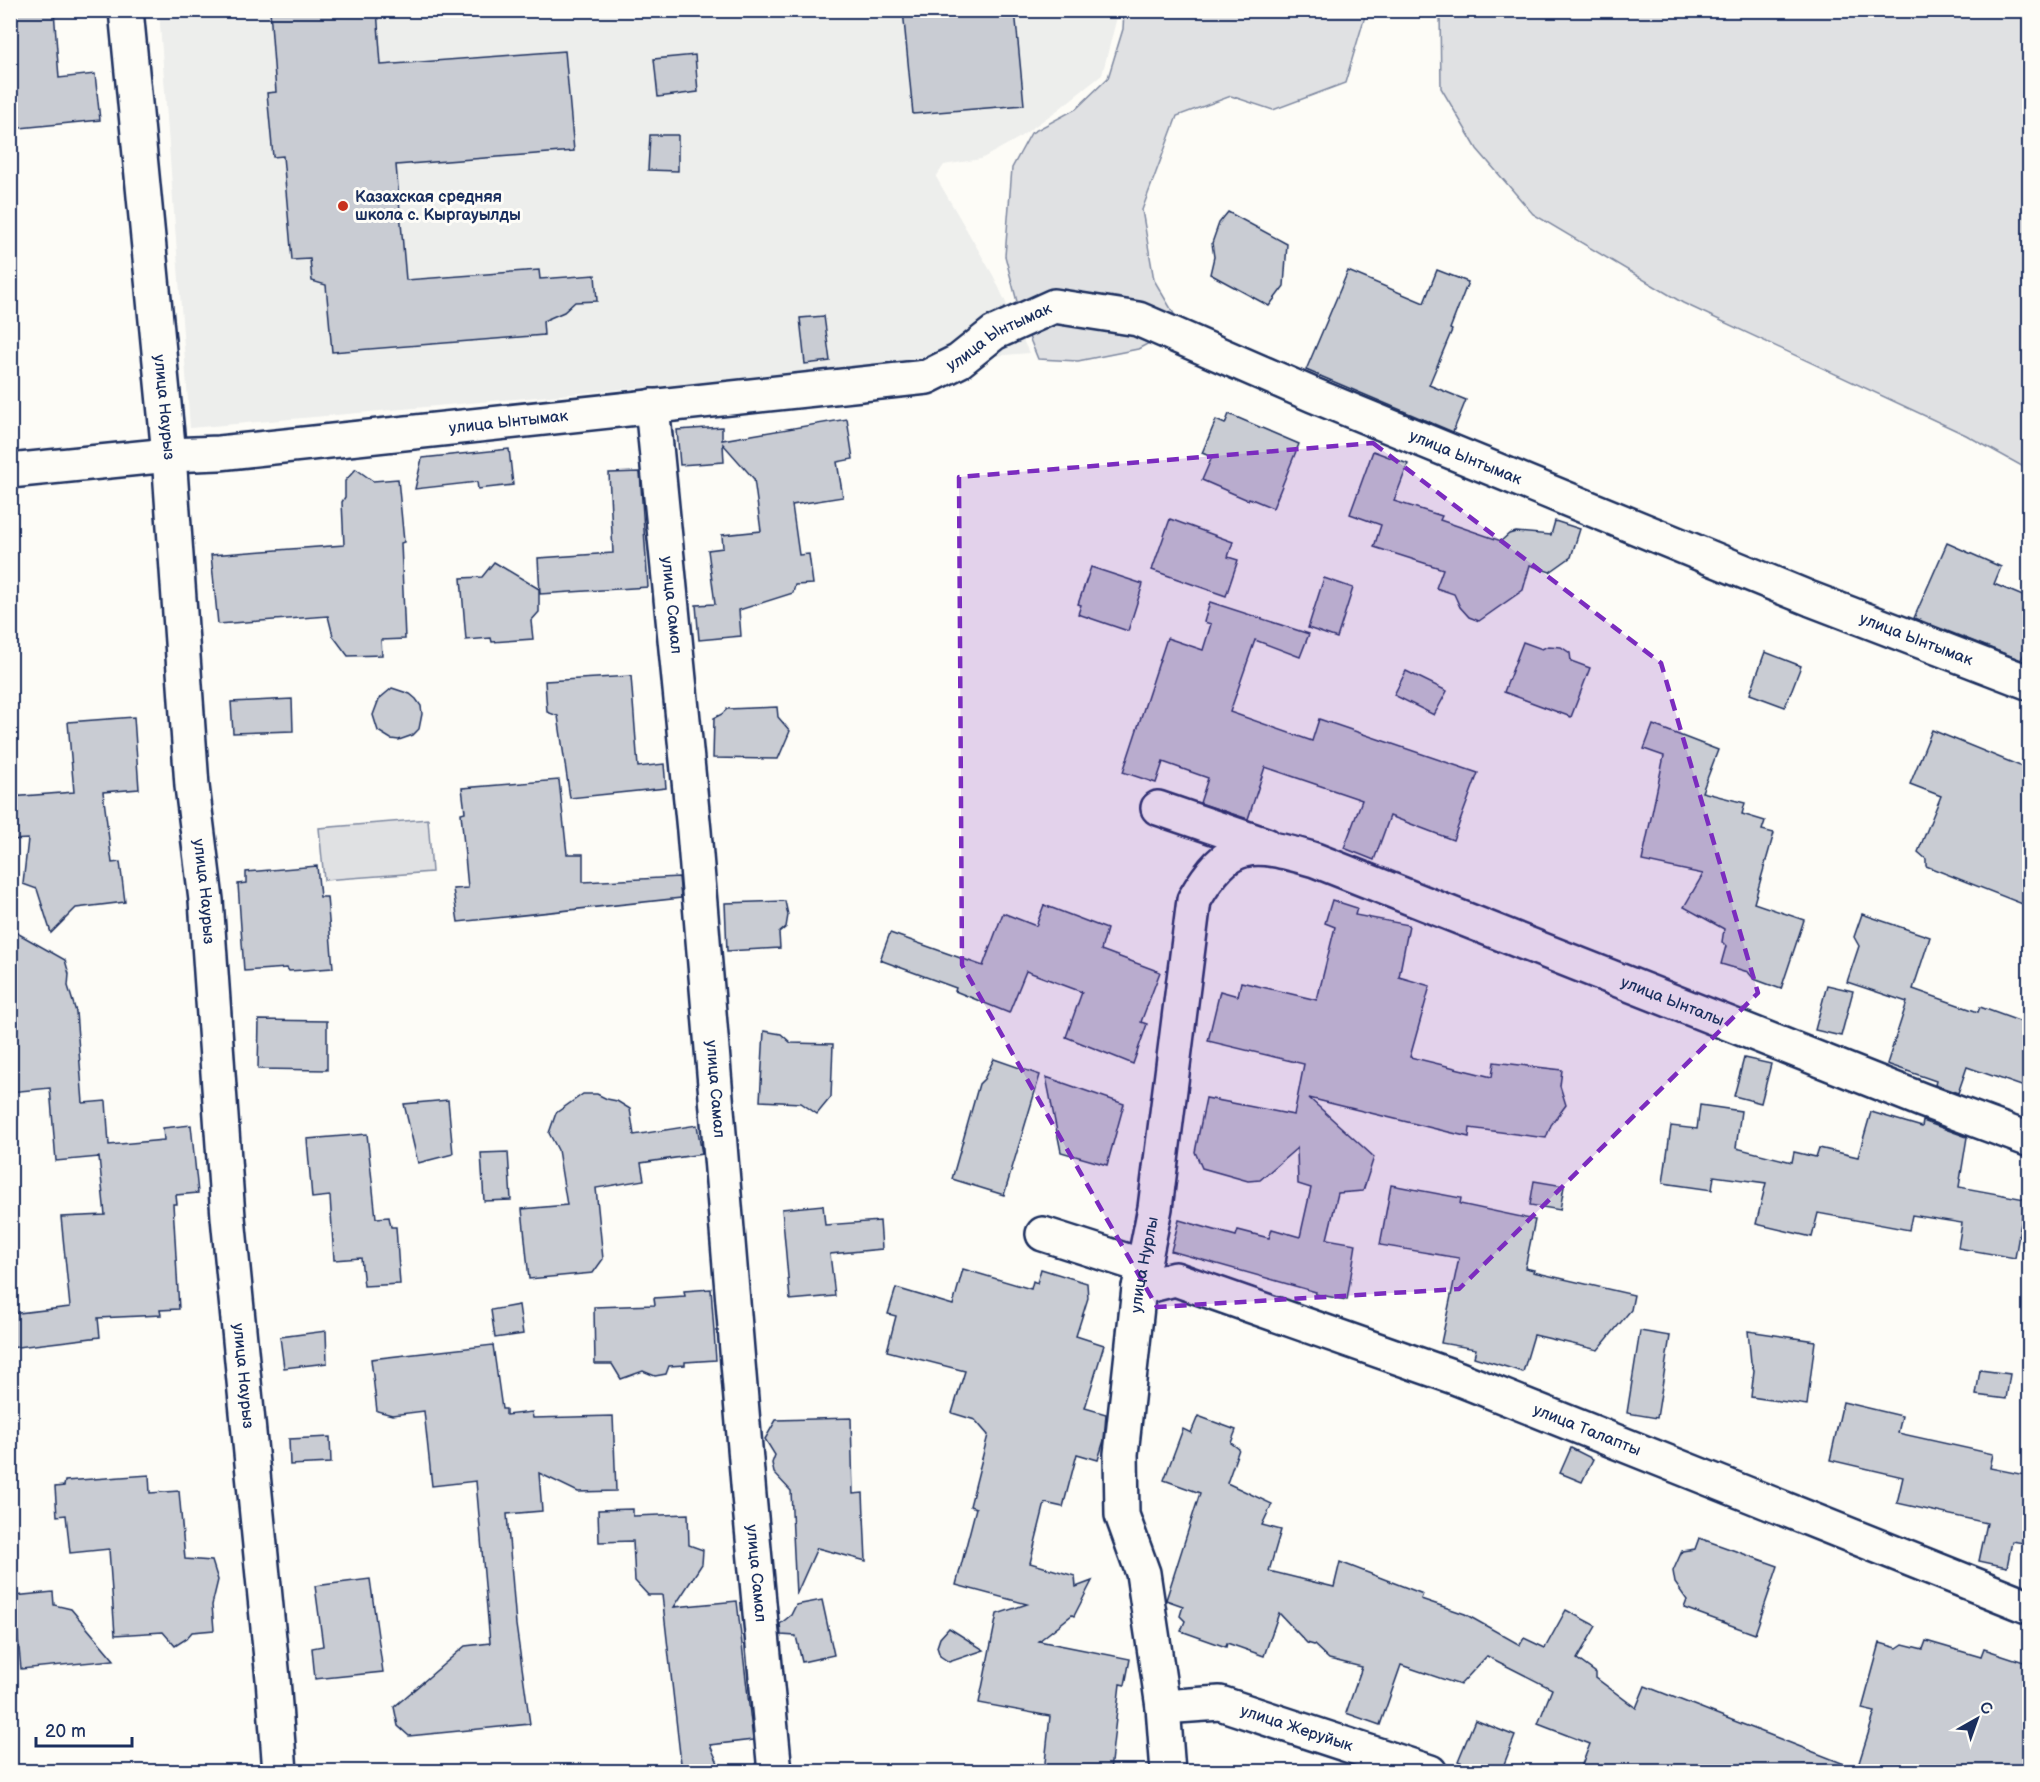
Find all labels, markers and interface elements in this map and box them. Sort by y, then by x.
place label: Казахская средняя школа с. Кыргауылды [355,188,521,225]
marker: Казахская средняя школа с. Кыргауылды [336,199,350,213]
street label: улица Ынтымак [944,299,1055,375]
street label: улица Наурыз [150,354,179,461]
street label: улица Ынтымак [448,406,569,438]
street label: улица Ынтымак [1407,426,1525,489]
street label: улица Самал [657,555,686,655]
street label: улица Ынтымак [1857,609,1976,670]
street label: улица Наурыз [189,838,219,945]
street label: улица Ынталы [1618,972,1727,1030]
street label: улица Самал [702,1039,729,1139]
street label: улица Нурлы [1127,1215,1163,1314]
street label: улица Наурыз [229,1322,258,1430]
street label: улица Талапты [1530,1400,1644,1460]
street label: улица Самал [742,1524,770,1623]
north arrow [1947,1689,2007,1749]
text: С [1975,1698,1996,1720]
street label: улица Жеруйык [1238,1701,1356,1756]
scale bar [36,1710,132,1748]
text: 20 m [45,1721,86,1742]

